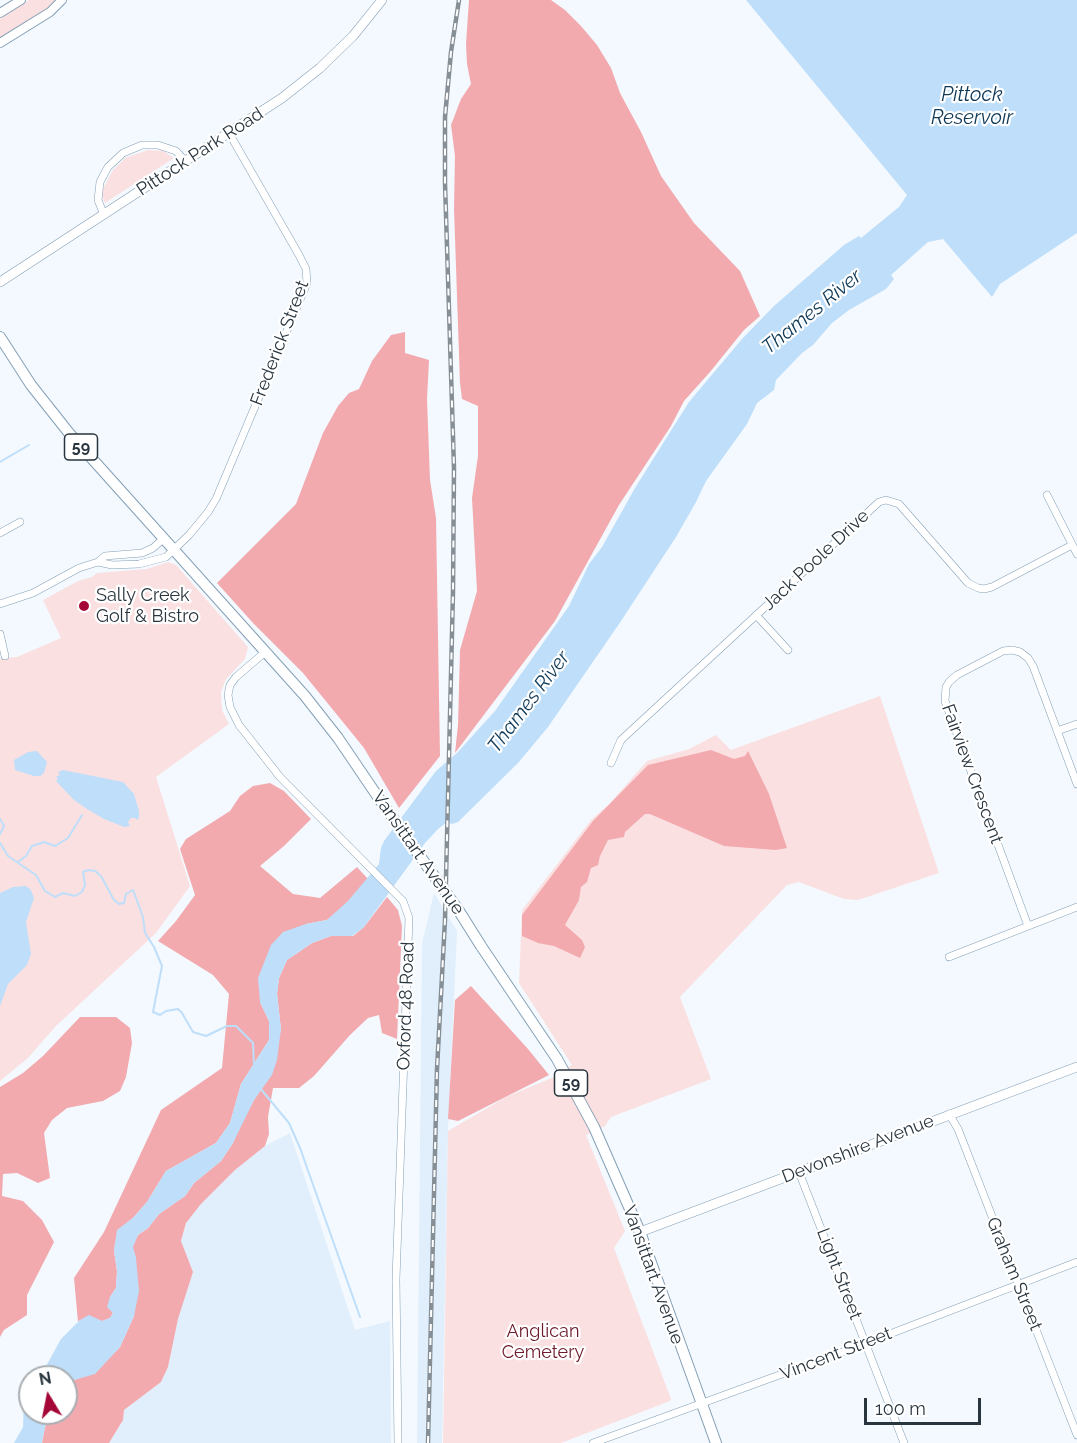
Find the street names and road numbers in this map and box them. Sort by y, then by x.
street label: Pittock Park Road [133,103,267,201]
street label: Frederick Street [246,277,314,409]
road number: 59 [64,434,98,460]
street label: Jack Poole Drive [758,505,874,615]
street label: Fairview Crescent [937,701,1007,847]
street label: Vansittart Avenue [367,787,469,919]
street label: Oxford 48 Road [393,941,419,1071]
road number: 59 [554,1070,588,1096]
street label: Devonshire Avenue [779,1110,937,1188]
street label: Vansittart Avenue [618,1203,688,1347]
street label: Graham Street [981,1214,1047,1334]
street label: Light Street [812,1225,866,1323]
street label: Vincent Street [777,1323,895,1385]

